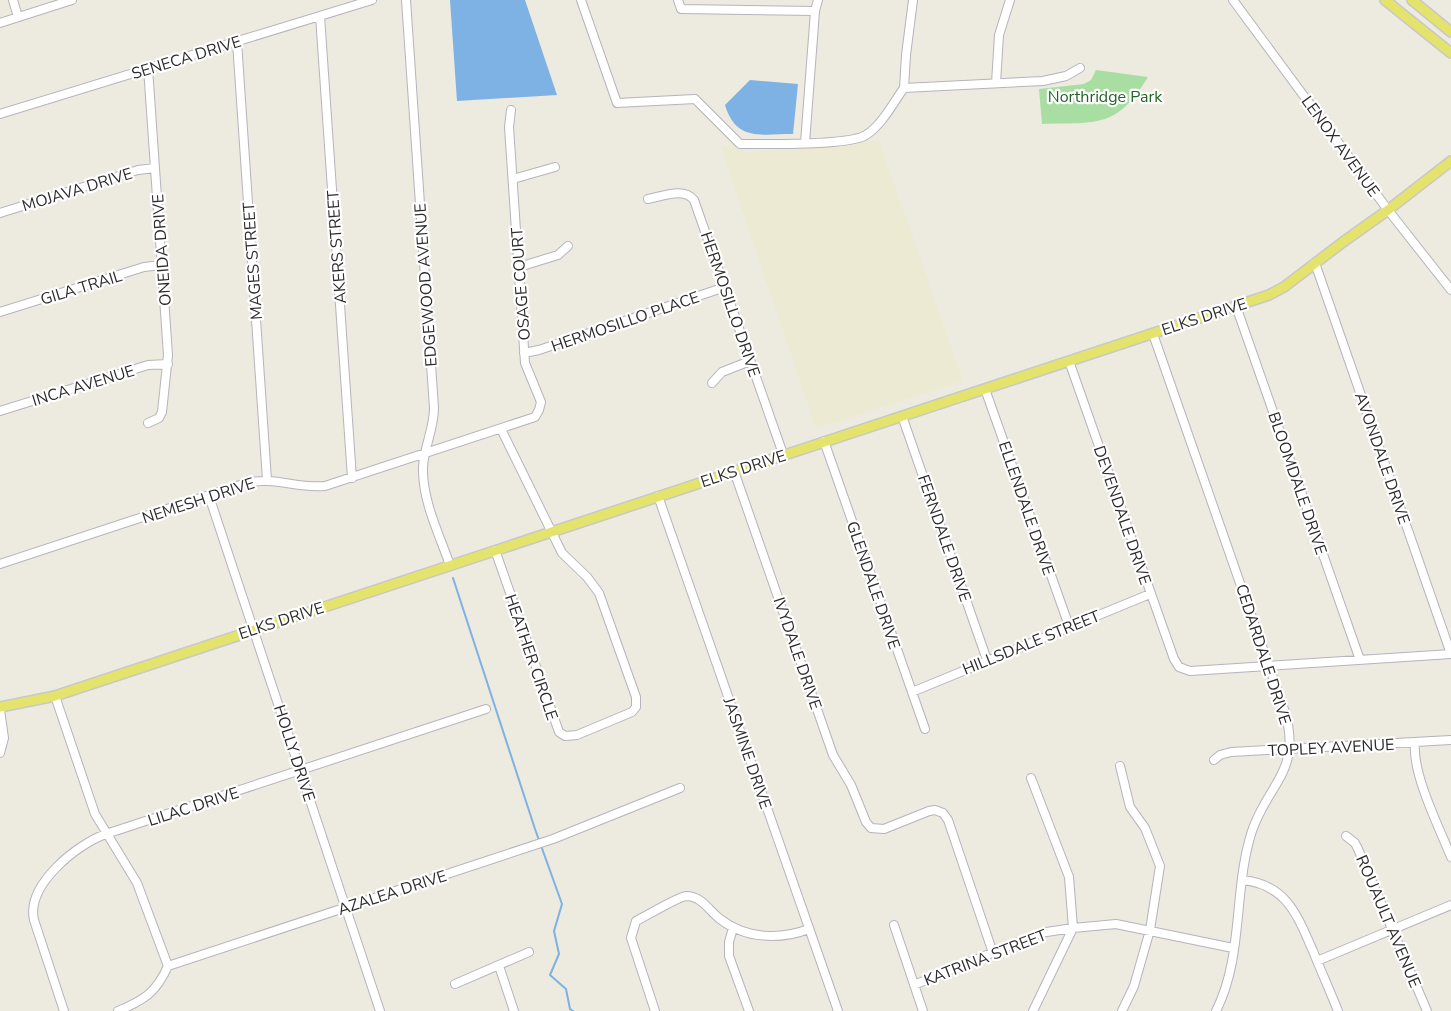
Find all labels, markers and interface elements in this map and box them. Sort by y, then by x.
street label: SENECA DRIVE [129,31,244,85]
park label: Northridge Park [1048,86,1163,108]
street label: LENOX AVENUE [1296,92,1384,202]
street label: MOJAVA DRIVE [19,163,135,217]
street label: AKERS STREET [322,189,352,304]
street label: ONEIDA DRIVE [147,193,177,307]
street label: MAGES STREET [238,201,268,321]
street label: EDGEWOOD AVENUE [409,202,443,367]
street label: OSAGE COURT [506,226,536,341]
street label: HERMOSILLO DRIVE [695,229,765,380]
street label: GILA TRAIL [38,265,125,311]
street label: HERMOSILLO PLACE [548,286,702,358]
street label: ELKS DRIVE [1159,293,1250,341]
street label: INCA AVENUE [29,360,137,412]
street label: AVONDALE DRIVE [1349,389,1415,527]
street label: BLOOMDALE DRIVE [1262,409,1332,558]
street label: ELLENDALE DRIVE [993,438,1059,578]
street label: DEVENDALE DRIVE [1088,443,1156,588]
street label: ELKS DRIVE [698,445,789,493]
street label: NEMESH DRIVE [139,472,257,530]
street label: FERNDALE DRIVE [912,472,976,605]
street label: GLENDALE DRIVE [841,518,905,652]
street label: CEDARDALE DRIVE [1230,581,1296,727]
street label: HEATHER CIRCLE [499,591,563,723]
street label: IVYDALE DRIVE [768,594,827,712]
street label: ELKS DRIVE [236,597,327,645]
street label: HILLSDALE STREET [959,605,1104,681]
street label: JASMINE DRIVE [717,694,776,812]
street label: HOLLY DRIVE [268,702,320,805]
street label: TOPLEY AVENUE [1267,734,1395,762]
street label: LILAC DRIVE [145,782,242,832]
street label: ROUAULT AVENUE [1350,852,1426,991]
street label: AZALEA DRIVE [335,865,449,921]
street label: KATRINA STREET [921,924,1050,992]

